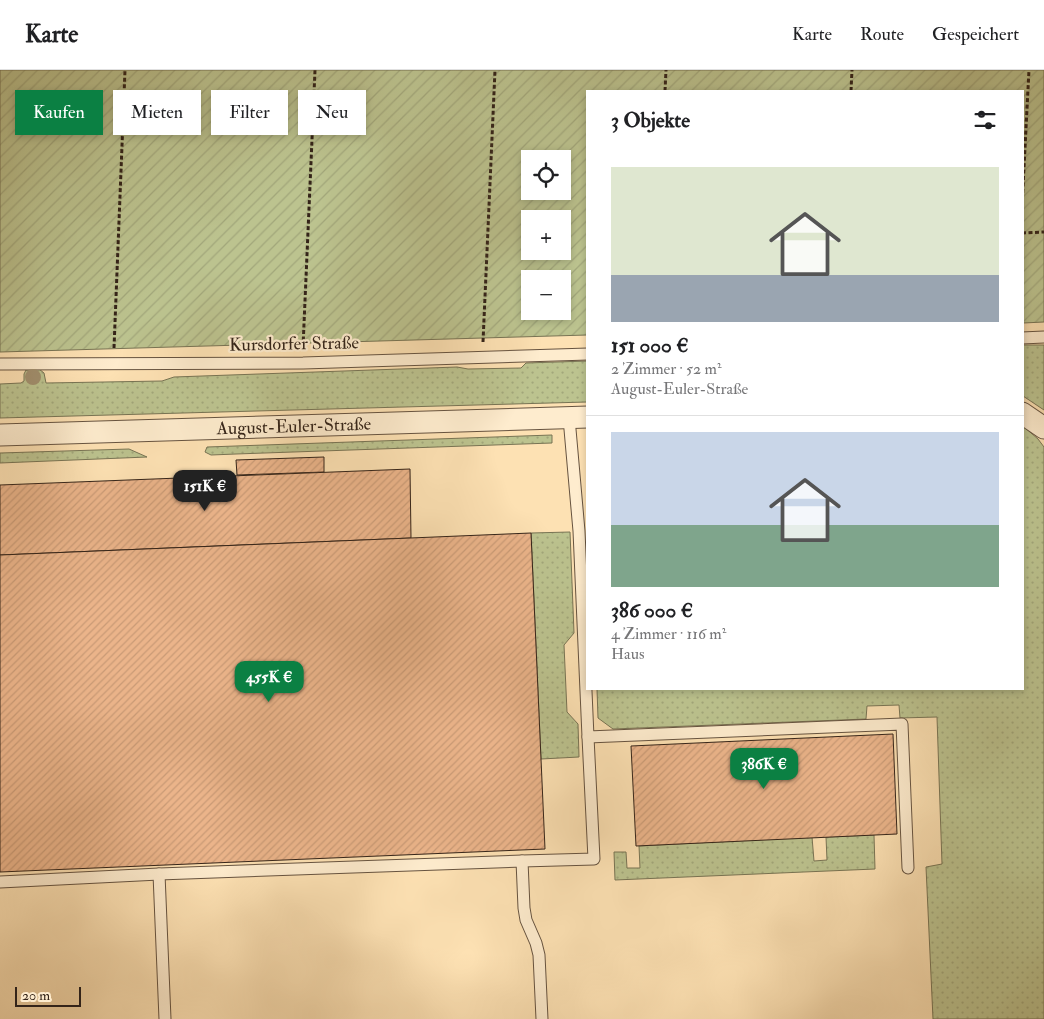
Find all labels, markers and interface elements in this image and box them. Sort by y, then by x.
text: Karte [25,19,78,50]
text: Karte [792,23,832,46]
text: Route [860,23,904,46]
text: Gespeichert [932,23,1019,46]
chip: Kaufen [15,90,103,135]
chip: Mieten [113,90,201,135]
chip: Filter [211,90,288,135]
chip: Neu [298,90,366,135]
icon: filters [971,106,999,134]
text: 3 Objekte [611,107,690,134]
map controls [521,150,571,320]
button: locate [521,150,571,200]
icon: home [760,199,850,289]
button: + [521,210,571,260]
button: − [521,270,571,320]
street label: Kursdorfer Straße [229,331,359,357]
text: 151 000 € [611,332,689,359]
text: 2 Zimmer · 52 m² [611,359,721,379]
text: August-Euler-Straße [611,379,748,399]
street label: August-Euler-Straße [215,412,372,440]
icon: home [760,465,850,555]
pin: 151K € [164,470,246,512]
text: 151K € [184,476,226,496]
text: 386 000 € [611,597,693,624]
text: 4 Zimmer · 116 m² [611,624,726,644]
text: Haus [611,644,644,664]
pin: 455K € [228,660,310,703]
text: 455K € [246,667,292,687]
pin: 386K € [723,748,805,790]
text: 386K € [741,754,787,774]
scale bar [15,984,81,1007]
text: 20 m [22,987,50,1004]

